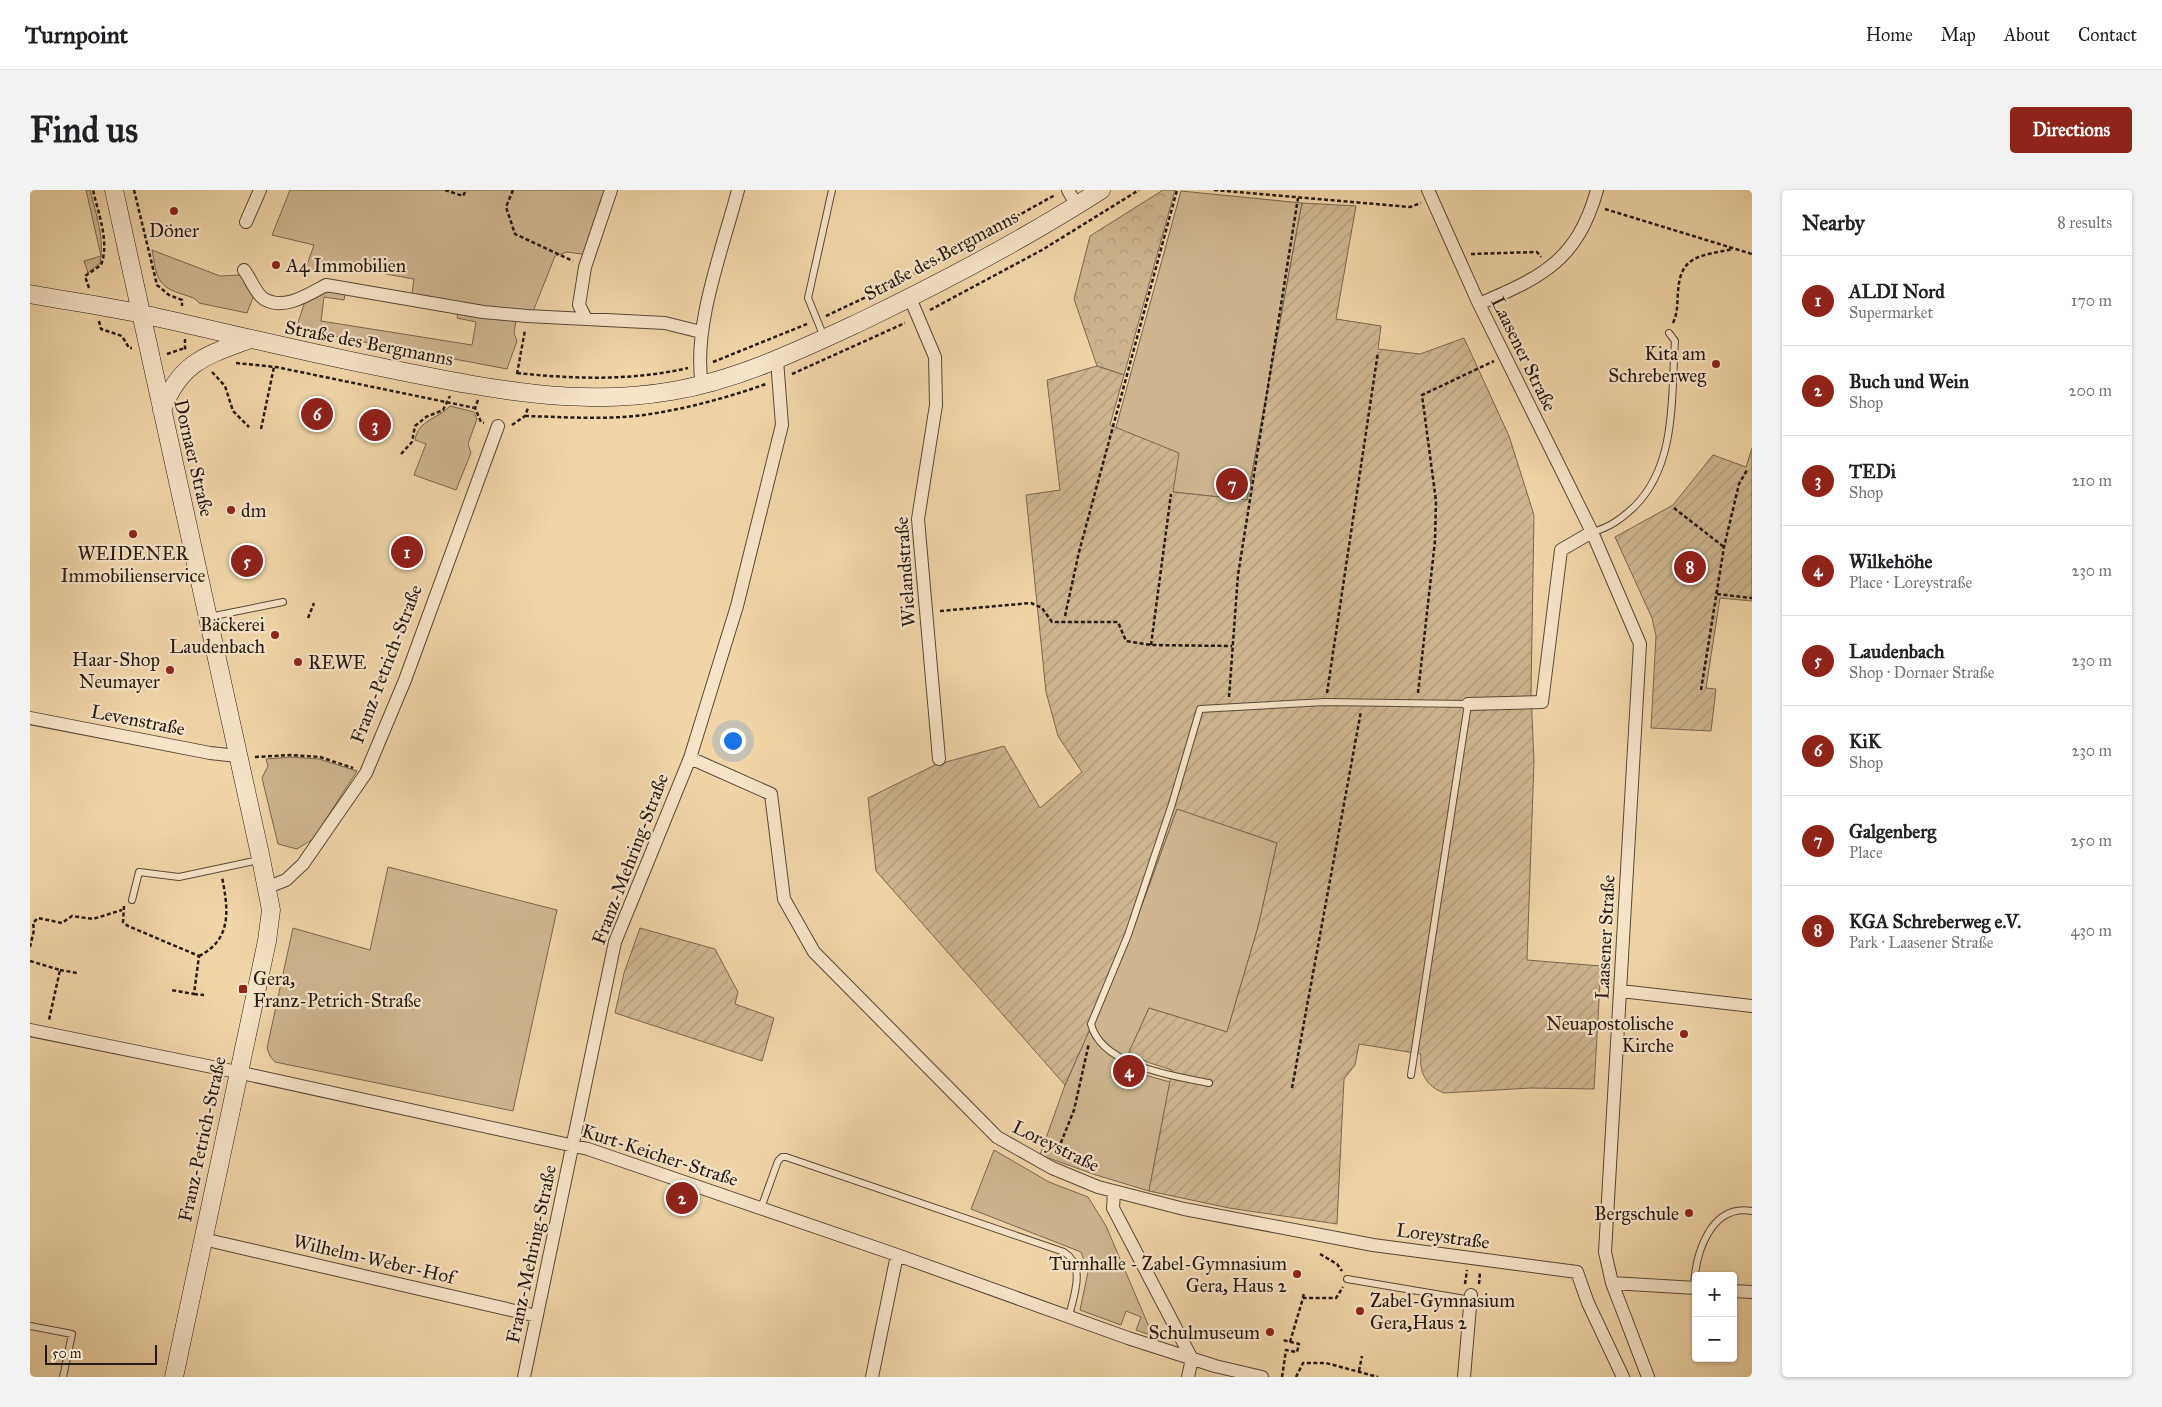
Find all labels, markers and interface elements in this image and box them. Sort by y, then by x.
text: Turnpoint [25,20,128,50]
text: Home [1866,24,1913,46]
text: Map [1941,24,1976,46]
text: About [2004,24,2050,46]
text: Contact [2078,24,2137,46]
button: Directions [2010,107,2132,153]
text: Find us [30,109,138,152]
marker: Döner [168,205,180,217]
street label: Straße des Bergmanns [860,205,1022,306]
text: Nearby [1802,210,1865,236]
text: 8 results [2057,213,2112,232]
place label: Döner [149,219,200,242]
place label: A4 Immobilien [285,254,406,277]
marker: A4 Immobilien [270,259,282,271]
text: ALDI Nord [1849,280,1945,303]
text: 1 [1815,291,1821,310]
text: 170 m [2071,291,2112,310]
street label: Laasener Straße [1486,293,1562,415]
text: Supermarket [1849,303,1933,322]
street label: Straße des Bergmanns [283,315,455,372]
place label: Kita am Schreberweg [1608,342,1706,388]
marker: Kita am Schreberweg [1710,358,1722,370]
text: Buch und Wein [1849,370,1969,393]
text: 2 [1814,381,1822,400]
text: 200 m [2069,381,2112,400]
text: Shop [1849,393,1883,412]
pin: 6 [301,395,333,433]
street label: Dornaer Straße [169,397,219,519]
pin: 3 [359,406,391,444]
text: TEDi [1849,460,1896,483]
pin: 7 [1216,465,1248,503]
text: 3 [1815,471,1821,490]
text: 210 m [2072,471,2112,490]
text: Shop [1849,483,1883,502]
place label: dm [241,499,267,522]
marker: dm [225,504,237,516]
street label: Wielandstraße [890,516,920,628]
marker: WEIDENER Immobilienservice [127,528,139,540]
pin: 1 [391,533,423,571]
place label: WEIDENER Immobilienservice [60,542,206,587]
pin: 5 [231,542,263,580]
pin: 8 [1674,548,1706,586]
text: Wilkehöhe [1849,550,1932,573]
text: 4 [1814,561,1822,580]
text: 230 m [2072,561,2112,580]
text: Place · Loreystraße [1849,573,1972,592]
street label: Franz-Petrich-Straße [345,581,427,747]
place label: Bäckerei Laudenbach [169,613,265,658]
marker: Bäckerei Laudenbach [269,629,281,641]
text: Laudenbach [1849,640,1945,663]
place label: Haar-Shop Neumayer [72,648,161,693]
place label: REWE [308,651,367,674]
text: 5 [1814,651,1822,670]
text: 230 m [2072,651,2112,670]
marker: REWE [292,656,304,668]
text: Shop · Dornaer Straße [1849,663,1994,682]
marker: Haar-Shop Neumayer [164,664,176,676]
street label: Levenstraße [89,700,187,740]
your location [720,728,746,754]
text: KiK [1849,730,1881,753]
text: 6 [1814,741,1822,760]
text: 230 m [2072,741,2112,760]
text: Shop [1849,753,1883,772]
street label: Franz-Mehring-Straße [587,770,674,948]
text: Galgenberg [1849,820,1936,843]
text: 7 [1814,831,1822,850]
text: 250 m [2071,831,2112,850]
text: Place [1849,843,1883,862]
street label: Laasener Straße [1590,874,1620,1000]
text: KGA Schreberweg e.V. [1849,910,2021,933]
text: 8 [1814,921,1822,940]
text: 430 m [2070,921,2112,940]
text: Park · Laasener Straße [1849,933,1994,952]
place label: Gera, Franz-Petrich-Straße [253,967,421,1012]
marker: Gera, Franz-Petrich-Straße [237,983,249,995]
place label: Neuapostolische Kirche [1546,1012,1674,1057]
marker: Neuapostolische Kirche [1678,1028,1690,1040]
pin: 4 [1113,1052,1145,1090]
street label: Franz-Petrich-Straße [173,1054,231,1224]
street label: Loreystraße [1009,1115,1103,1177]
street label: Kurt-Keicher-Straße [579,1119,741,1191]
street label: Franz-Mehring-Straße [501,1163,562,1345]
pin: 2 [666,1179,698,1217]
place label: Bergschule [1594,1202,1679,1226]
marker: Bergschule [1683,1207,1695,1219]
street label: Loreystraße [1395,1218,1491,1254]
street label: Wilhelm-Weber-Hof [291,1229,460,1289]
place label: Turnhalle - Zabel-Gymnasium Gera, Haus 2 [1049,1252,1288,1297]
marker: Turnhalle - Zabel-Gymnasium Gera, Haus 2 [1291,1268,1303,1280]
map controls [1692,1272,1737,1362]
button: + [1692,1272,1737,1317]
place label: Zabel-Gymnasium Gera,Haus 2 [1370,1289,1515,1334]
marker: Zabel-Gymnasium Gera,Haus 2 [1354,1305,1366,1317]
button: − [1692,1317,1737,1362]
place label: Schulmuseum [1148,1321,1260,1344]
marker: Schulmuseum [1264,1326,1276,1338]
scale bar [45,1342,158,1365]
text: 50 m [52,1345,81,1362]

